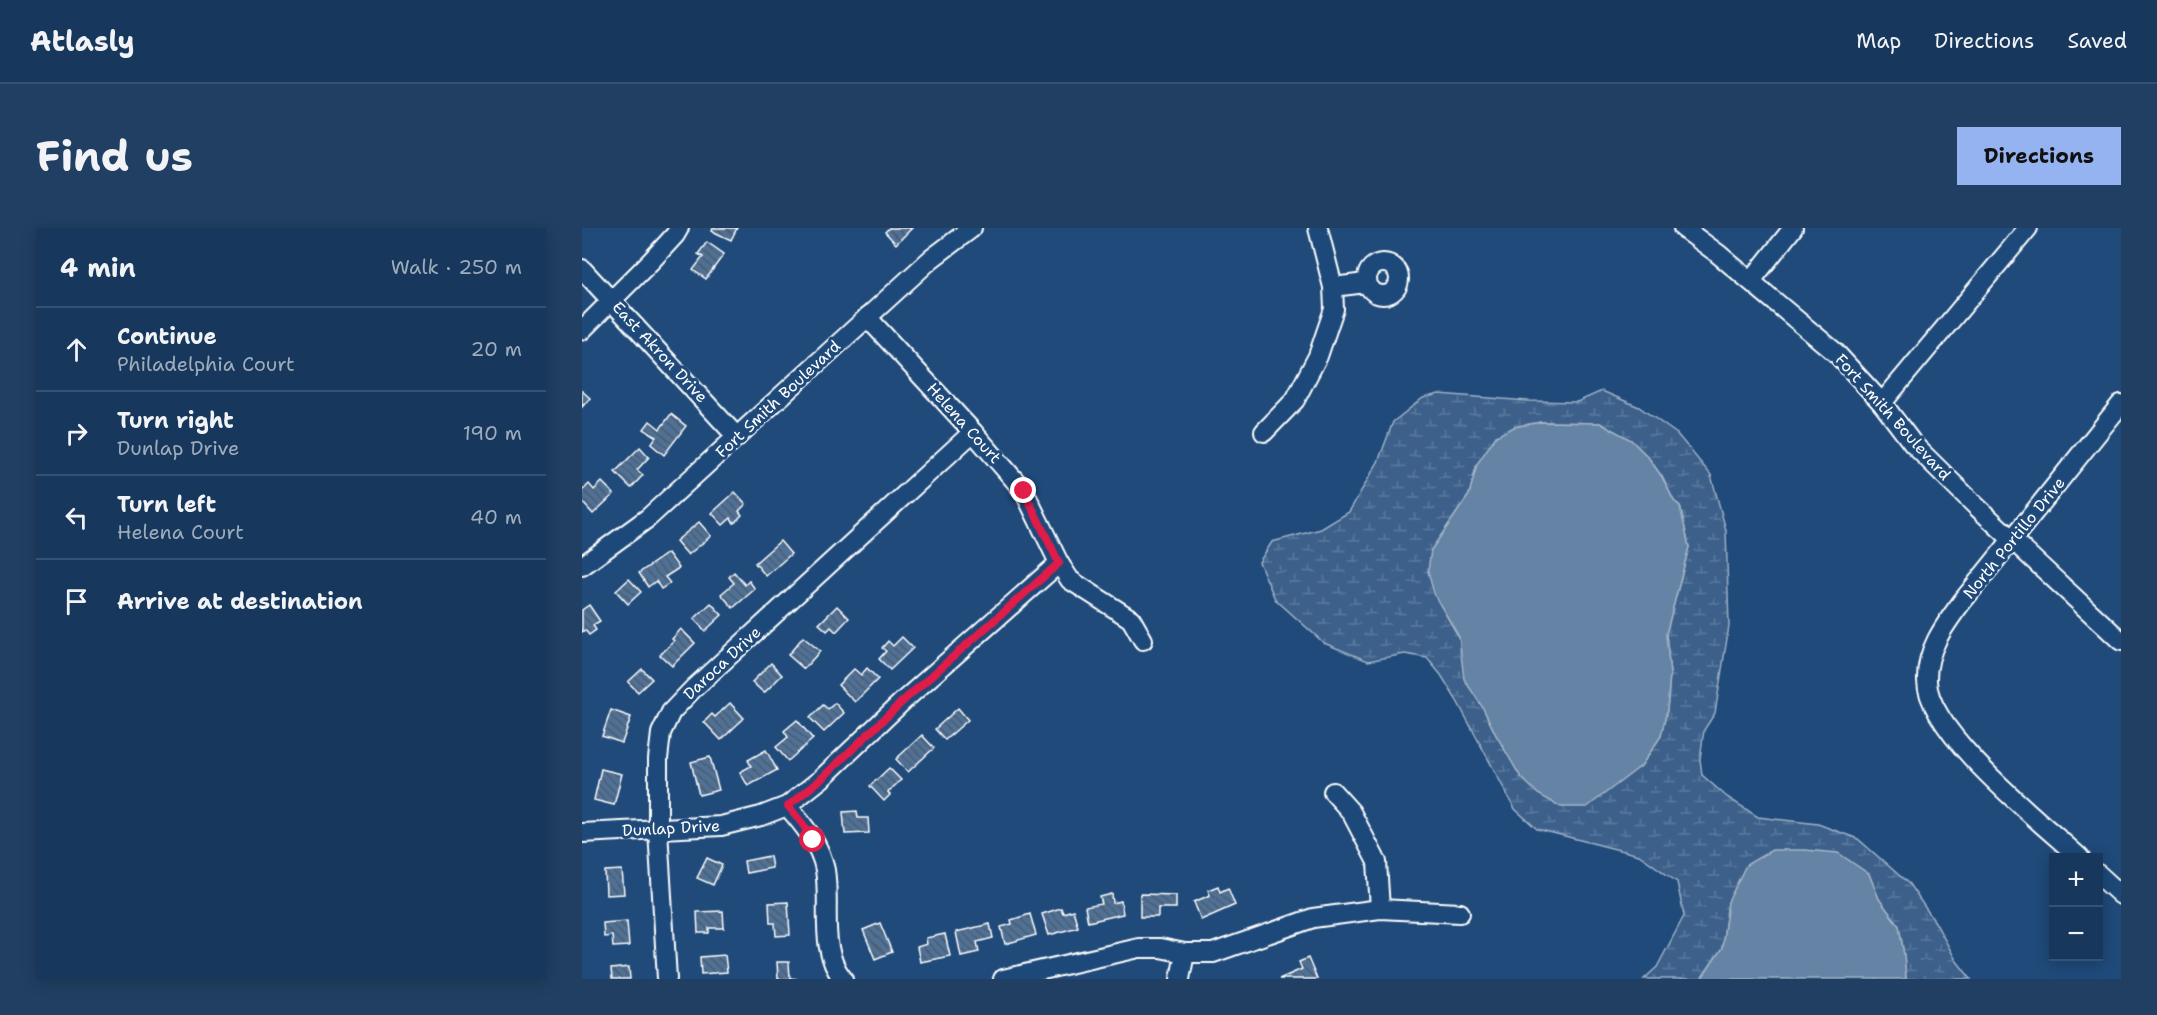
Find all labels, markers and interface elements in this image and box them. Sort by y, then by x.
text: Atlasly [30,22,135,60]
text: Map [1856,27,1901,55]
text: Directions [1934,27,2034,55]
text: Saved [2067,27,2127,55]
button: Directions [1957,127,2121,185]
text: Find us [36,128,193,184]
text: 4 min [60,250,136,285]
text: Walk · 250 m [391,254,522,280]
street label: East Akron Drive [608,297,712,407]
text: Continue [117,322,217,351]
icon: ahead [60,333,93,366]
text: 20 m [471,336,522,362]
street label: Fort Smith Boulevard [711,336,845,462]
street label: Fort Smith Boulevard [1831,349,1955,485]
text: Philadelphia Court [117,351,295,377]
street label: Helena Court [922,378,1006,468]
text: Turn right [117,406,234,435]
icon: right [60,417,93,450]
text: 190 m [463,420,522,446]
text: Dunlap Drive [117,435,239,461]
street label: North Portillo Drive [1958,473,2070,603]
route end [1010,477,1036,503]
text: Turn left [117,490,216,519]
icon: left [60,501,93,534]
text: 40 m [470,504,522,530]
text: Helena Court [117,519,244,545]
icon: arrive [60,585,93,618]
text: Arrive at destination [117,587,363,616]
street label: Daroca Drive [679,622,765,704]
street label: Dunlap Drive [622,815,720,841]
route start [799,826,825,852]
map controls [2049,853,2103,961]
button: + [2049,853,2103,907]
button: − [2049,907,2103,961]

